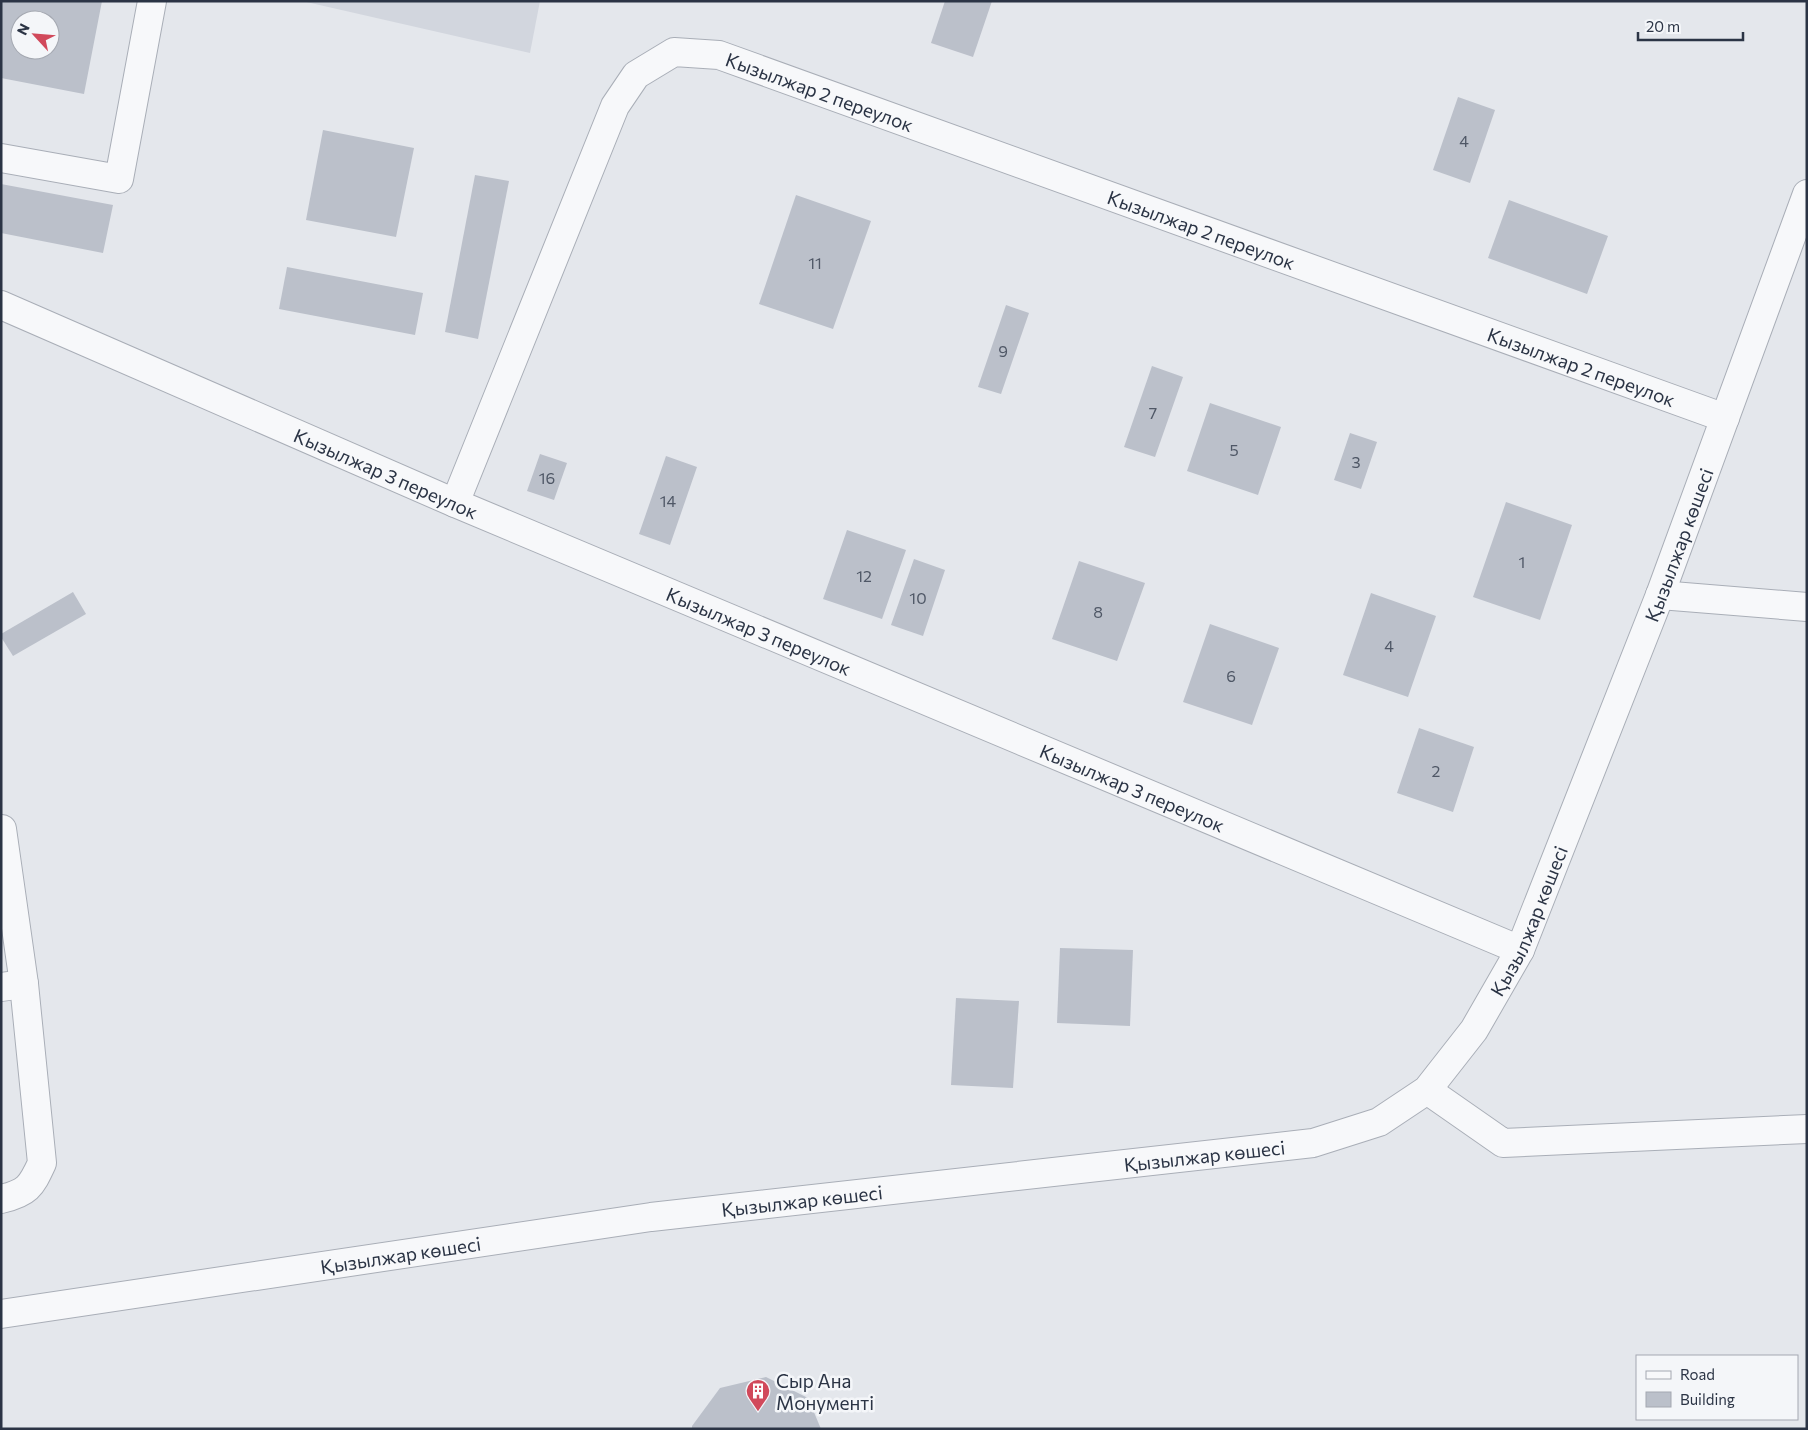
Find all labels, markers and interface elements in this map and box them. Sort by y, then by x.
north arrow [10,10,60,60]
scale bar [1638,10,1743,42]
text: 20 m [1646,17,1680,35]
text: N [13,21,33,38]
street label: Кызылжар 2 переулок [723,47,917,136]
house number: 4 [1459,131,1469,150]
street label: Кызылжар 2 переулок [1105,185,1298,274]
house number: 11 [808,253,822,272]
street label: Кызылжар 2 переулок [1485,322,1679,411]
house number: 9 [998,341,1008,360]
house number: 7 [1149,403,1157,422]
street label: Кызылжар 3 переулок [291,423,481,523]
house number: 5 [1229,440,1239,459]
house number: 3 [1351,452,1361,471]
street label: Қызылжар көшесі [1639,465,1717,625]
house number: 16 [539,468,555,487]
house number: 14 [660,491,677,510]
house number: 1 [1519,552,1525,571]
house number: 12 [856,566,872,585]
street label: Кызылжар 3 переулок [663,582,855,680]
house number: 10 [909,588,927,607]
house number: 8 [1093,602,1103,621]
house number: 4 [1384,636,1394,655]
house number: 6 [1226,666,1236,685]
street label: Кызылжар 3 переулок [1037,738,1228,836]
house number: 2 [1432,761,1441,780]
street label: Қызылжар көшесі [1485,842,1572,1000]
street label: Қызылжар көшесі [1123,1135,1286,1176]
street label: Қызылжар көшесі [720,1180,884,1221]
street label: Қызылжар көшесі [319,1231,482,1278]
legend [1636,1355,1798,1420]
text: Road [1680,1365,1715,1383]
place label: Сыр Ана Монументі [776,1369,874,1414]
building icon: Сыр Ана Монументі [745,1378,771,1412]
text: Building [1680,1390,1735,1408]

